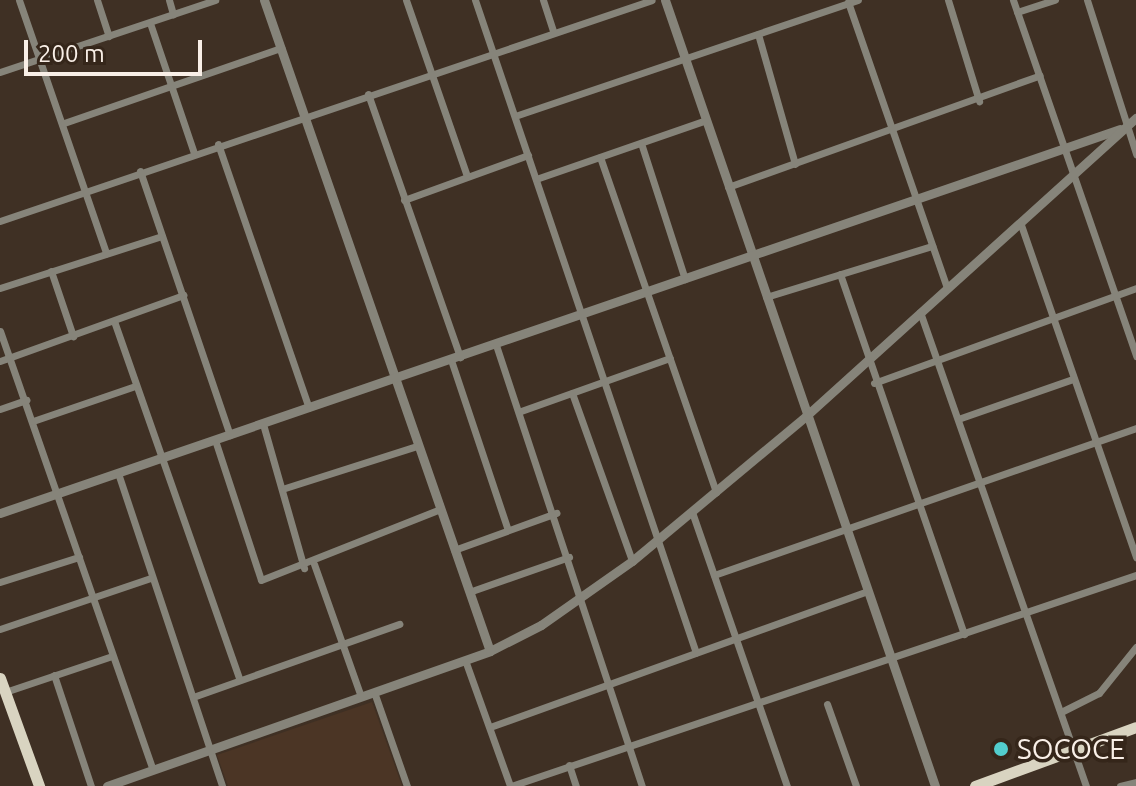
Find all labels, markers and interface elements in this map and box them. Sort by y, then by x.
scale bar [28,24,206,74]
text: 200 m [38,40,105,67]
place label: SOCOCE [1017,732,1125,766]
marker: SOCOCE [992,740,1010,758]

